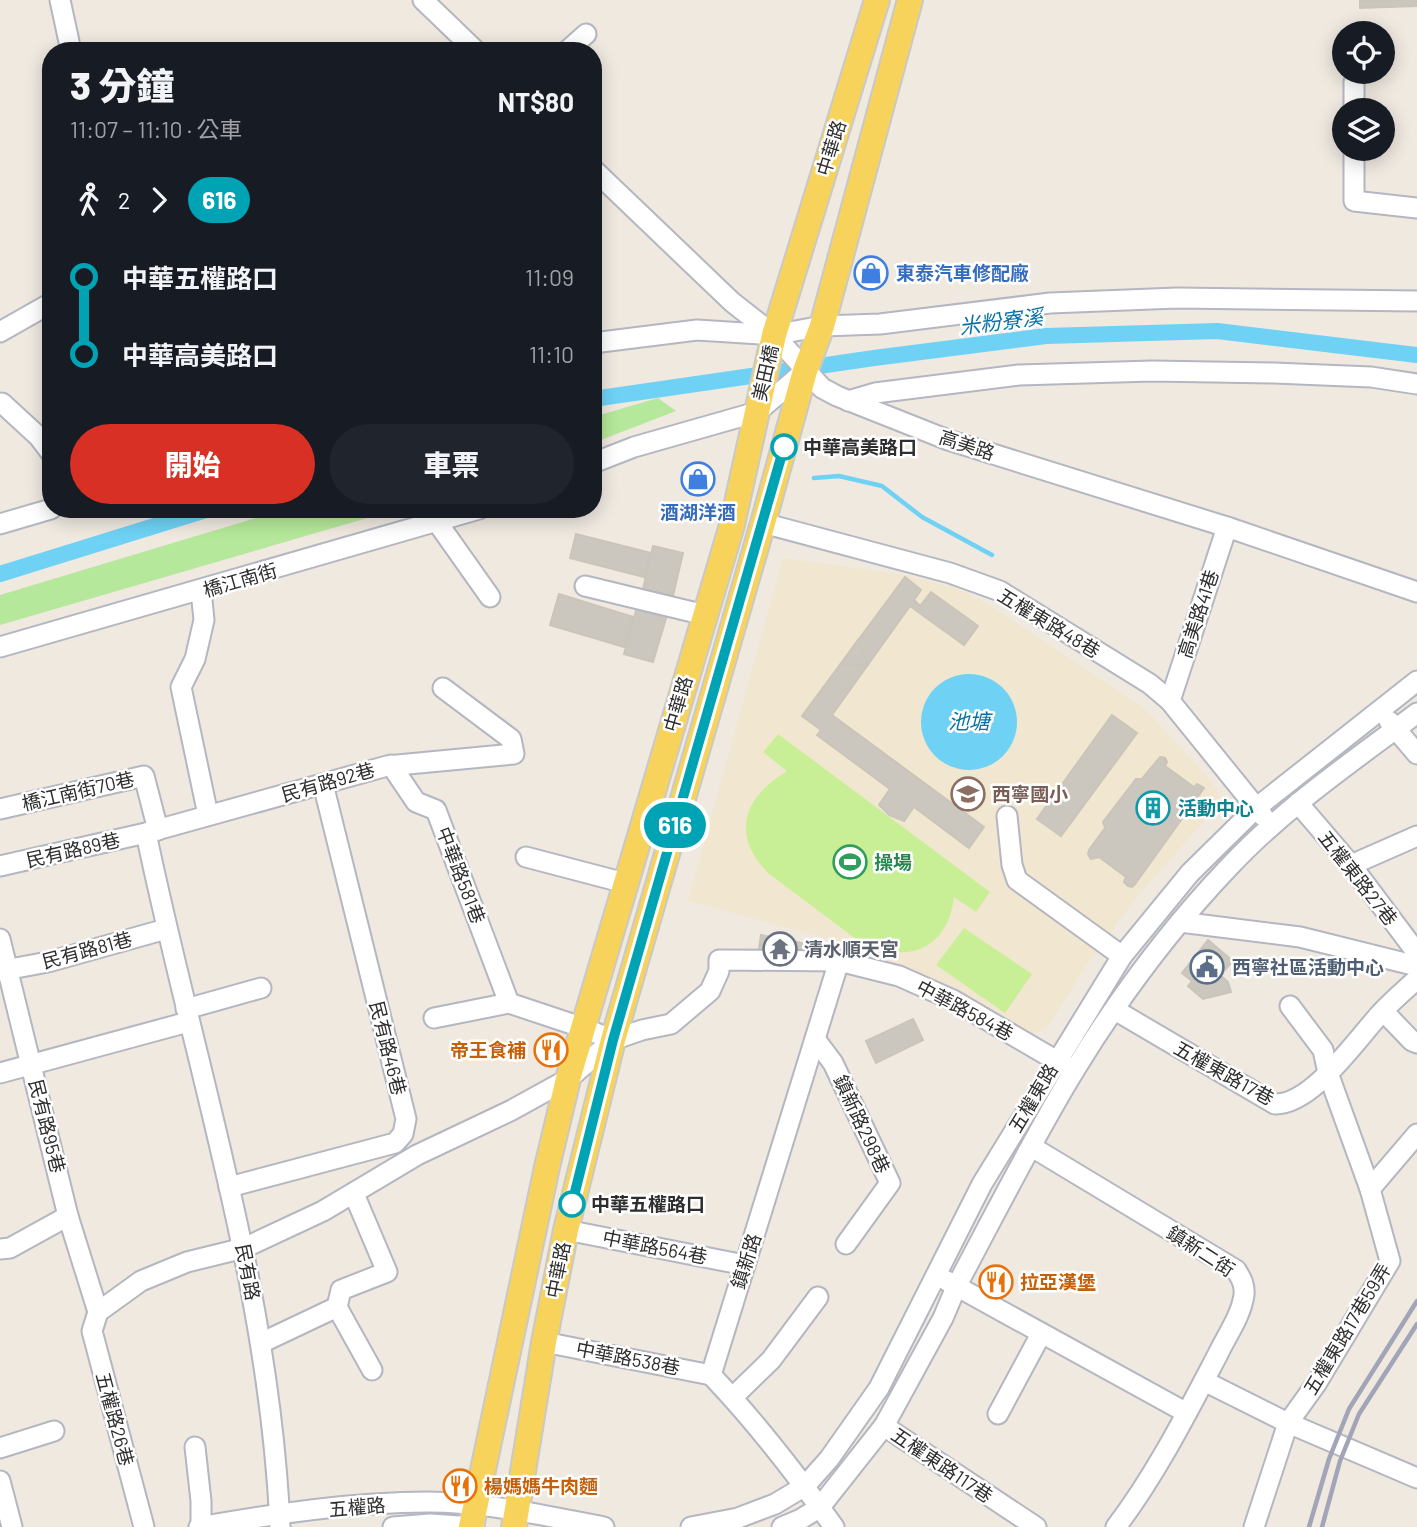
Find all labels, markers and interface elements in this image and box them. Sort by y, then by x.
map controls [1332,21,1395,161]
button: locate [1332,21,1395,84]
text: 3 分鐘 [70,62,174,108]
text: NT$80 [498,86,574,117]
button: layers [1332,98,1395,161]
text: 11:07 – 11:10 · 公車 [70,115,242,143]
street label: 中華路 [811,117,850,178]
icon: walk [70,181,108,219]
icon: forward [140,181,178,219]
text: 616 [202,185,236,214]
text: 2 [118,186,130,214]
shop icon: 東泰汽車修配廠 [852,254,890,292]
place label: 東泰汽車修配廠 [896,261,1029,284]
text: 中華五權路口 [122,262,278,293]
text: 11:09 [525,263,574,291]
water label: 米粉寮溪 [958,303,1047,338]
text: 中華高美路口 [122,339,278,370]
text: 11:10 [529,340,574,368]
street label: 美田橋 [747,343,782,403]
button: 開始 [70,424,315,504]
button: 車票 [329,424,574,504]
street label: 高美路 [936,425,998,464]
marker: 中華高美路口 [771,434,797,460]
place label: 中華高美路口 [803,435,917,458]
shop icon: 酒湖洋酒 [679,460,717,498]
place label: 酒湖洋酒 [660,500,736,523]
street label: 橋江南街 [200,558,280,601]
street label: 高美路41巷 [1172,567,1223,661]
street label: 五權東路48巷 [994,583,1105,662]
street label: 中華路 [659,673,696,734]
water label: 池塘 [948,708,993,733]
street label: 民有路92巷 [279,757,377,806]
street label: 橋江南街70巷 [19,766,136,815]
school or university icon: 西寧國小 [949,775,987,813]
place label: 西寧國小 [992,782,1068,805]
building icon: 活動中心 [1134,789,1172,827]
place label: 活動中心 [1178,796,1254,819]
line badge: 616 [635,802,715,848]
text: 616 [658,810,692,839]
street label: 中華路581巷 [432,823,490,926]
street label: 五權東路27巷 [1314,826,1403,930]
street label: 民有路89巷 [24,828,122,871]
sports icon: 操場 [831,843,869,881]
place label: 操場 [874,850,912,873]
street label: 民有路81巷 [39,926,134,973]
temple icon: 清水順天宮 [761,930,799,968]
place label: 清水順天宮 [804,937,899,960]
public building icon: 西寧社區活動中心 [1188,948,1226,986]
place label: 西寧社區活動中心 [1232,955,1384,978]
street label: 中華路584巷 [913,974,1017,1045]
street label: 民有路46巷 [366,998,411,1097]
restaurant icon: 帝王食補 [532,1031,570,1069]
street label: 五權東路17巷 [1170,1036,1278,1109]
place label: 帝王食補 [450,1038,526,1061]
street label: 五權東路 [1003,1059,1062,1136]
street label: 鎮新路298巷 [830,1071,895,1177]
street label: 民有路95巷 [25,1077,70,1175]
marker: 中華五權路口 [559,1191,585,1217]
place label: 中華五權路口 [591,1192,705,1215]
street label: 鎮新二街 [1163,1220,1239,1281]
street label: 中華路564巷 [601,1225,709,1268]
street label: 鎮新路 [726,1230,765,1292]
street label: 中華路 [541,1240,574,1300]
street label: 民有路 [232,1242,265,1302]
street label: 五權東路17巷59弄 [1298,1259,1395,1399]
restaurant icon: 拉亞漢堡 [977,1263,1015,1301]
place label: 拉亞漢堡 [1020,1270,1096,1293]
street label: 中華路538巷 [574,1336,682,1379]
street label: 五權路26巷 [92,1370,139,1468]
street label: 五權東路117巷 [887,1422,997,1507]
restaurant icon: 楊媽媽牛肉麵 [441,1467,479,1505]
place label: 楊媽媽牛肉麵 [484,1474,598,1497]
street label: 五權路 [328,1493,386,1520]

